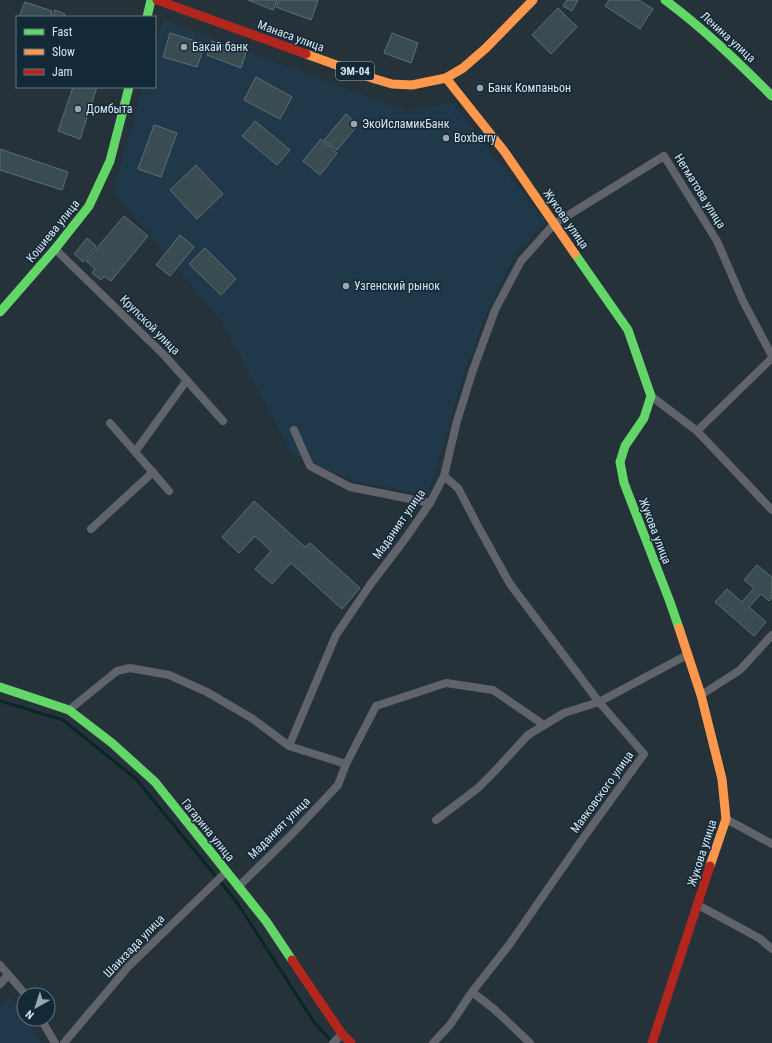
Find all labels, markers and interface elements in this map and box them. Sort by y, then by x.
street label: Ленина улица [698,9,758,65]
legend [16,16,156,88]
street label: Манаса улица [256,17,326,55]
text: Fast [52,25,73,39]
place label: Бакай банк [192,40,248,54]
marker: Бакай банк [179,42,189,52]
text: Slow [52,45,75,59]
road number: ЭМ-04 [336,62,374,80]
text: Jam [52,65,73,79]
place label: Банк Компаньон [488,81,571,95]
marker: Банк Компаньон [475,83,485,93]
place label: Домбыта [86,102,133,116]
marker: Домбыта [73,104,83,114]
place label: ЭкоИсламикБанк [362,117,450,131]
marker: ЭкоИсламикБанк [349,119,359,129]
place label: Boxberry [454,131,496,145]
marker: Boxberry [441,133,451,143]
street label: Негматова улица [671,151,729,231]
street label: Жукова улица [540,186,592,252]
street label: Кошиева улица [24,197,83,265]
place label: Узгенский рынок [354,279,440,293]
marker: Узгенский рынок [341,281,351,291]
street label: Крупской улица [117,292,183,358]
street label: Маданият улица [370,486,428,562]
street label: Жукова улица [636,496,674,566]
street label: Маяковского улица [568,748,637,836]
street label: Маданият улица [245,794,313,862]
street label: Гагарина улица [179,796,238,864]
street label: Жукова улица [685,818,719,888]
street label: Шаихзада улица [100,911,168,980]
north arrow [16,987,56,1027]
text: N [23,1007,37,1022]

